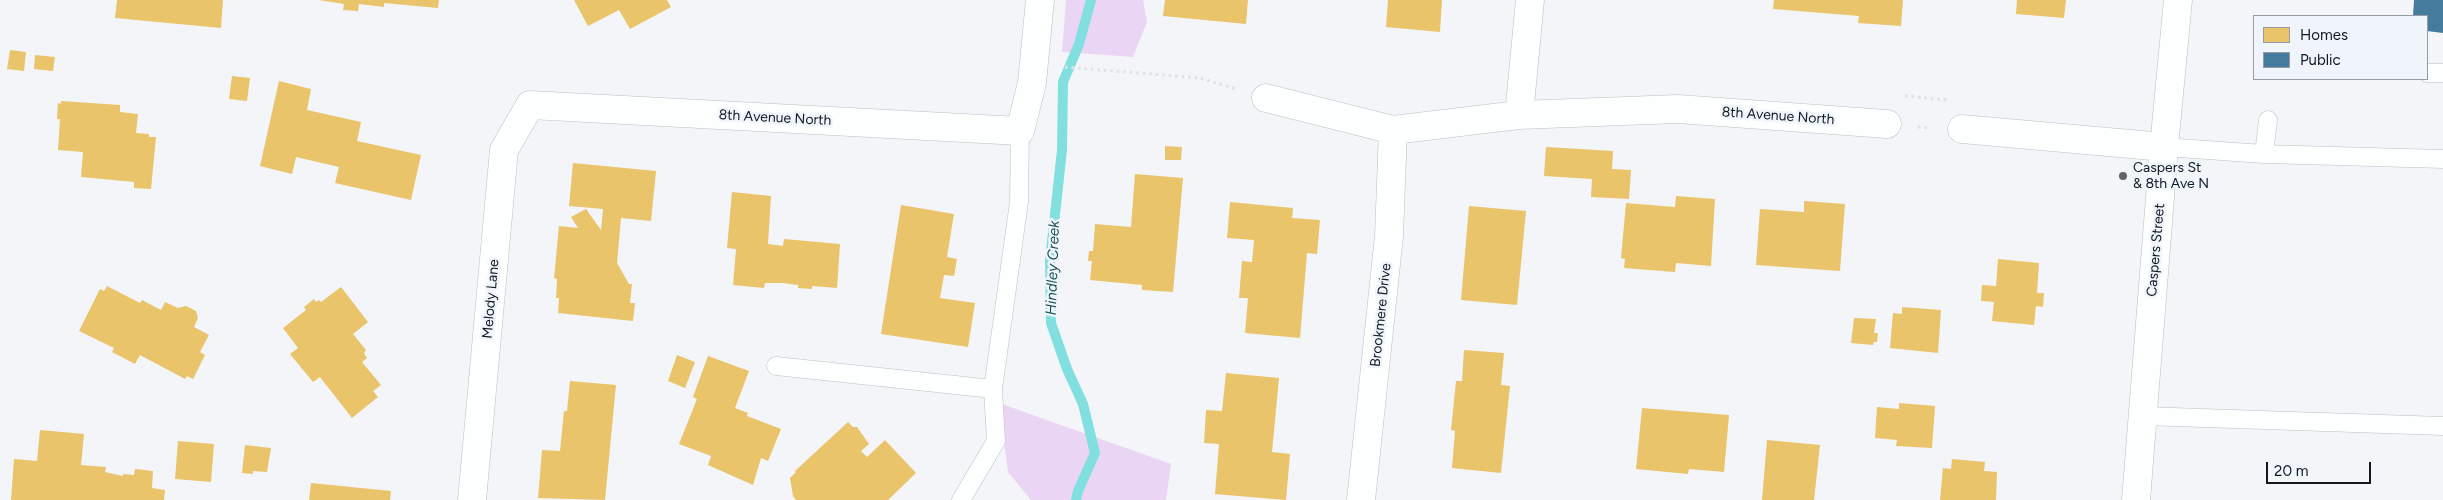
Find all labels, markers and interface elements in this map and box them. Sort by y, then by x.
legend [2253,15,2428,80]
text: Homes [2300,26,2348,44]
text: Public [2300,51,2341,69]
street label: 8th Avenue North [1721,104,1835,128]
street label: 8th Avenue North [718,107,832,129]
place label: Caspers St & 8th Ave N [2133,160,2209,192]
marker: Caspers St & 8th Ave N [2117,170,2129,182]
street label: Caspers Street [2144,203,2168,297]
water label: Hindley Creek [1042,220,1064,316]
street label: Melody Lane [479,259,503,339]
street label: Brookmere Drive [1367,262,1395,368]
scale bar [2268,452,2373,484]
text: 20 m [2274,462,2308,480]

